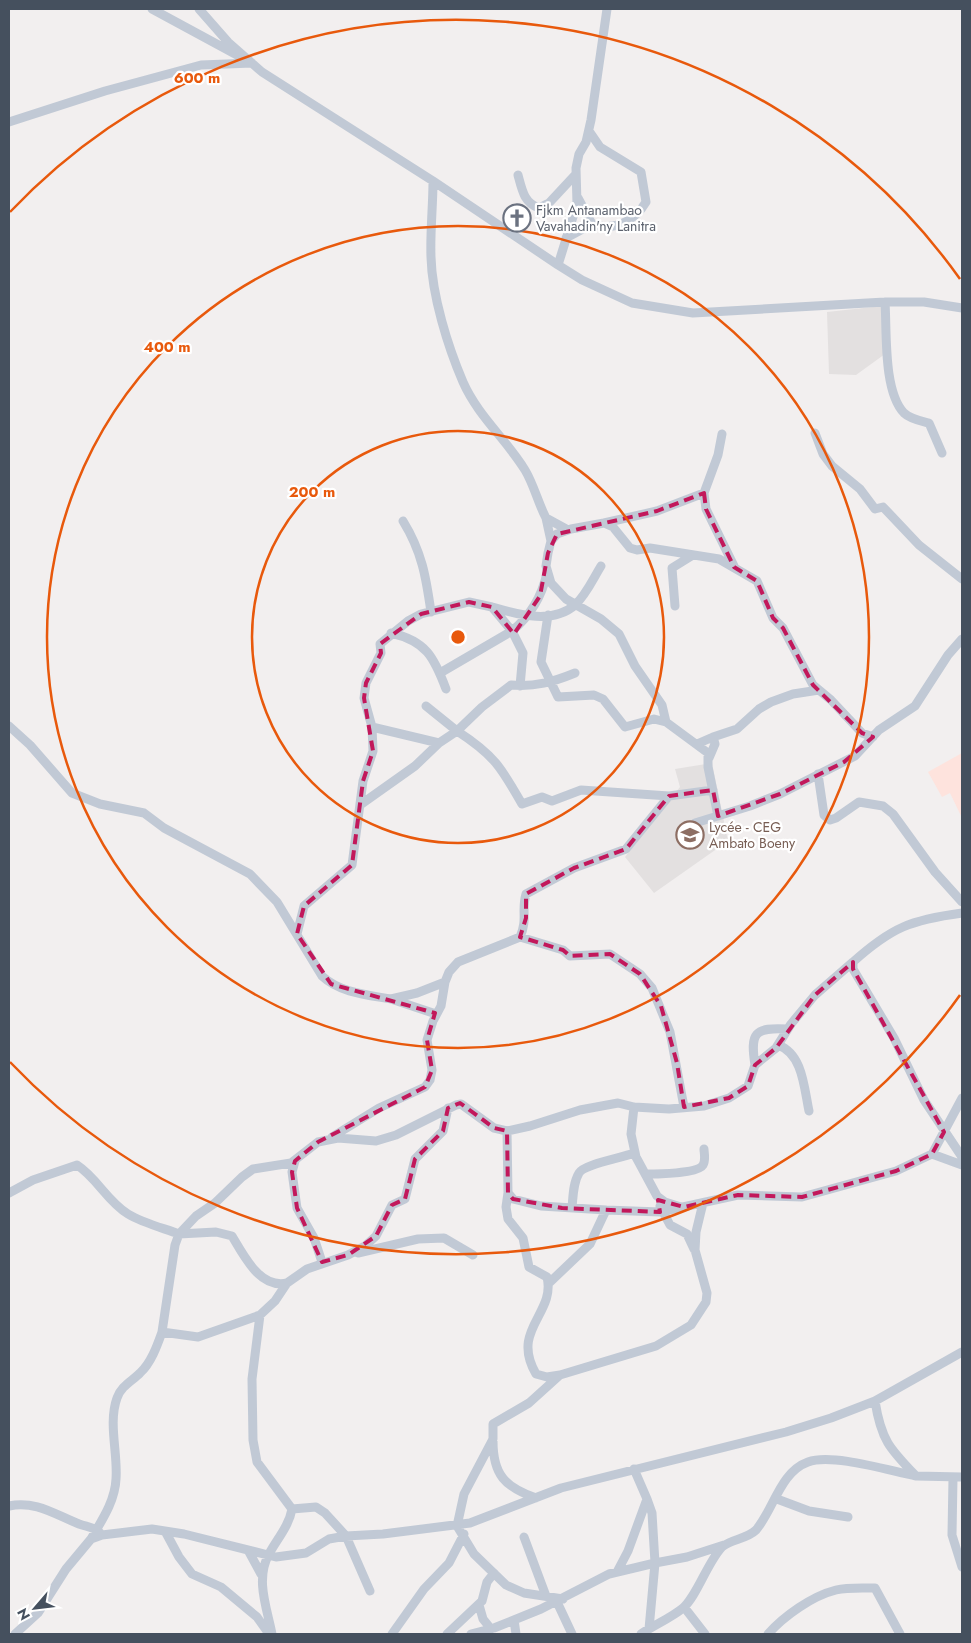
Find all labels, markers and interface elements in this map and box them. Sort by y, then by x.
text: 600 m [174,67,220,89]
place label: Fjkm Antanambao Vavahadin'ny Lanitra [536,200,656,236]
church icon: Fjkm Antanambao Vavahadin'ny Lanitra [502,203,532,233]
text: 400 m [143,336,191,358]
text: 200 m [289,481,335,503]
centre of rings [449,628,467,646]
place label: Lycée - CEG Ambato Boeny [709,817,796,853]
school or university icon: Lycée - CEG Ambato Boeny [675,820,705,850]
north arrow [10,1583,60,1633]
text: N [12,1604,35,1624]

